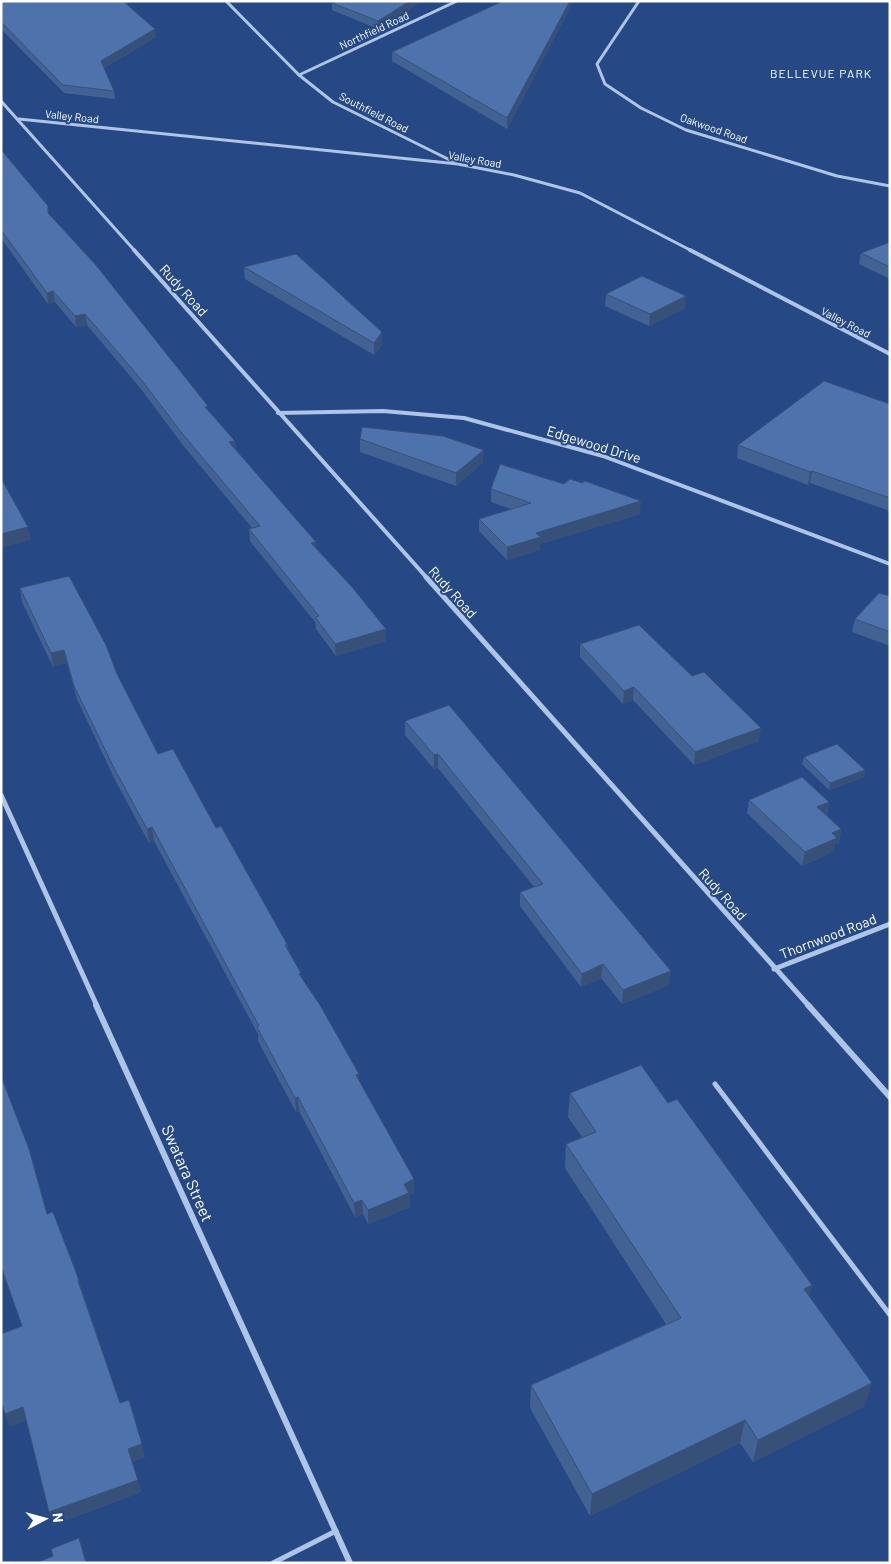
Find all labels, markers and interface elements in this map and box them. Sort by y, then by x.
street label: Northfield Road [337,8,411,52]
district label: BELLEVUE PARK [770,66,872,80]
street label: Southfield Road [337,89,411,135]
street label: Valley Road [44,107,100,125]
street label: Oakwood Road [679,110,749,146]
street label: Valley Road [447,148,503,170]
street label: Rudy Road [156,261,212,319]
street label: Valley Road [819,304,873,340]
street label: Edgewood Drive [545,422,643,466]
street label: Rudy Road [425,563,481,621]
street label: Rudy Road [695,865,751,923]
street label: Thornwood Road [777,910,879,962]
street label: Swatara Street [158,1122,218,1224]
north arrow [20,1494,70,1544]
text: N [49,1512,67,1523]

